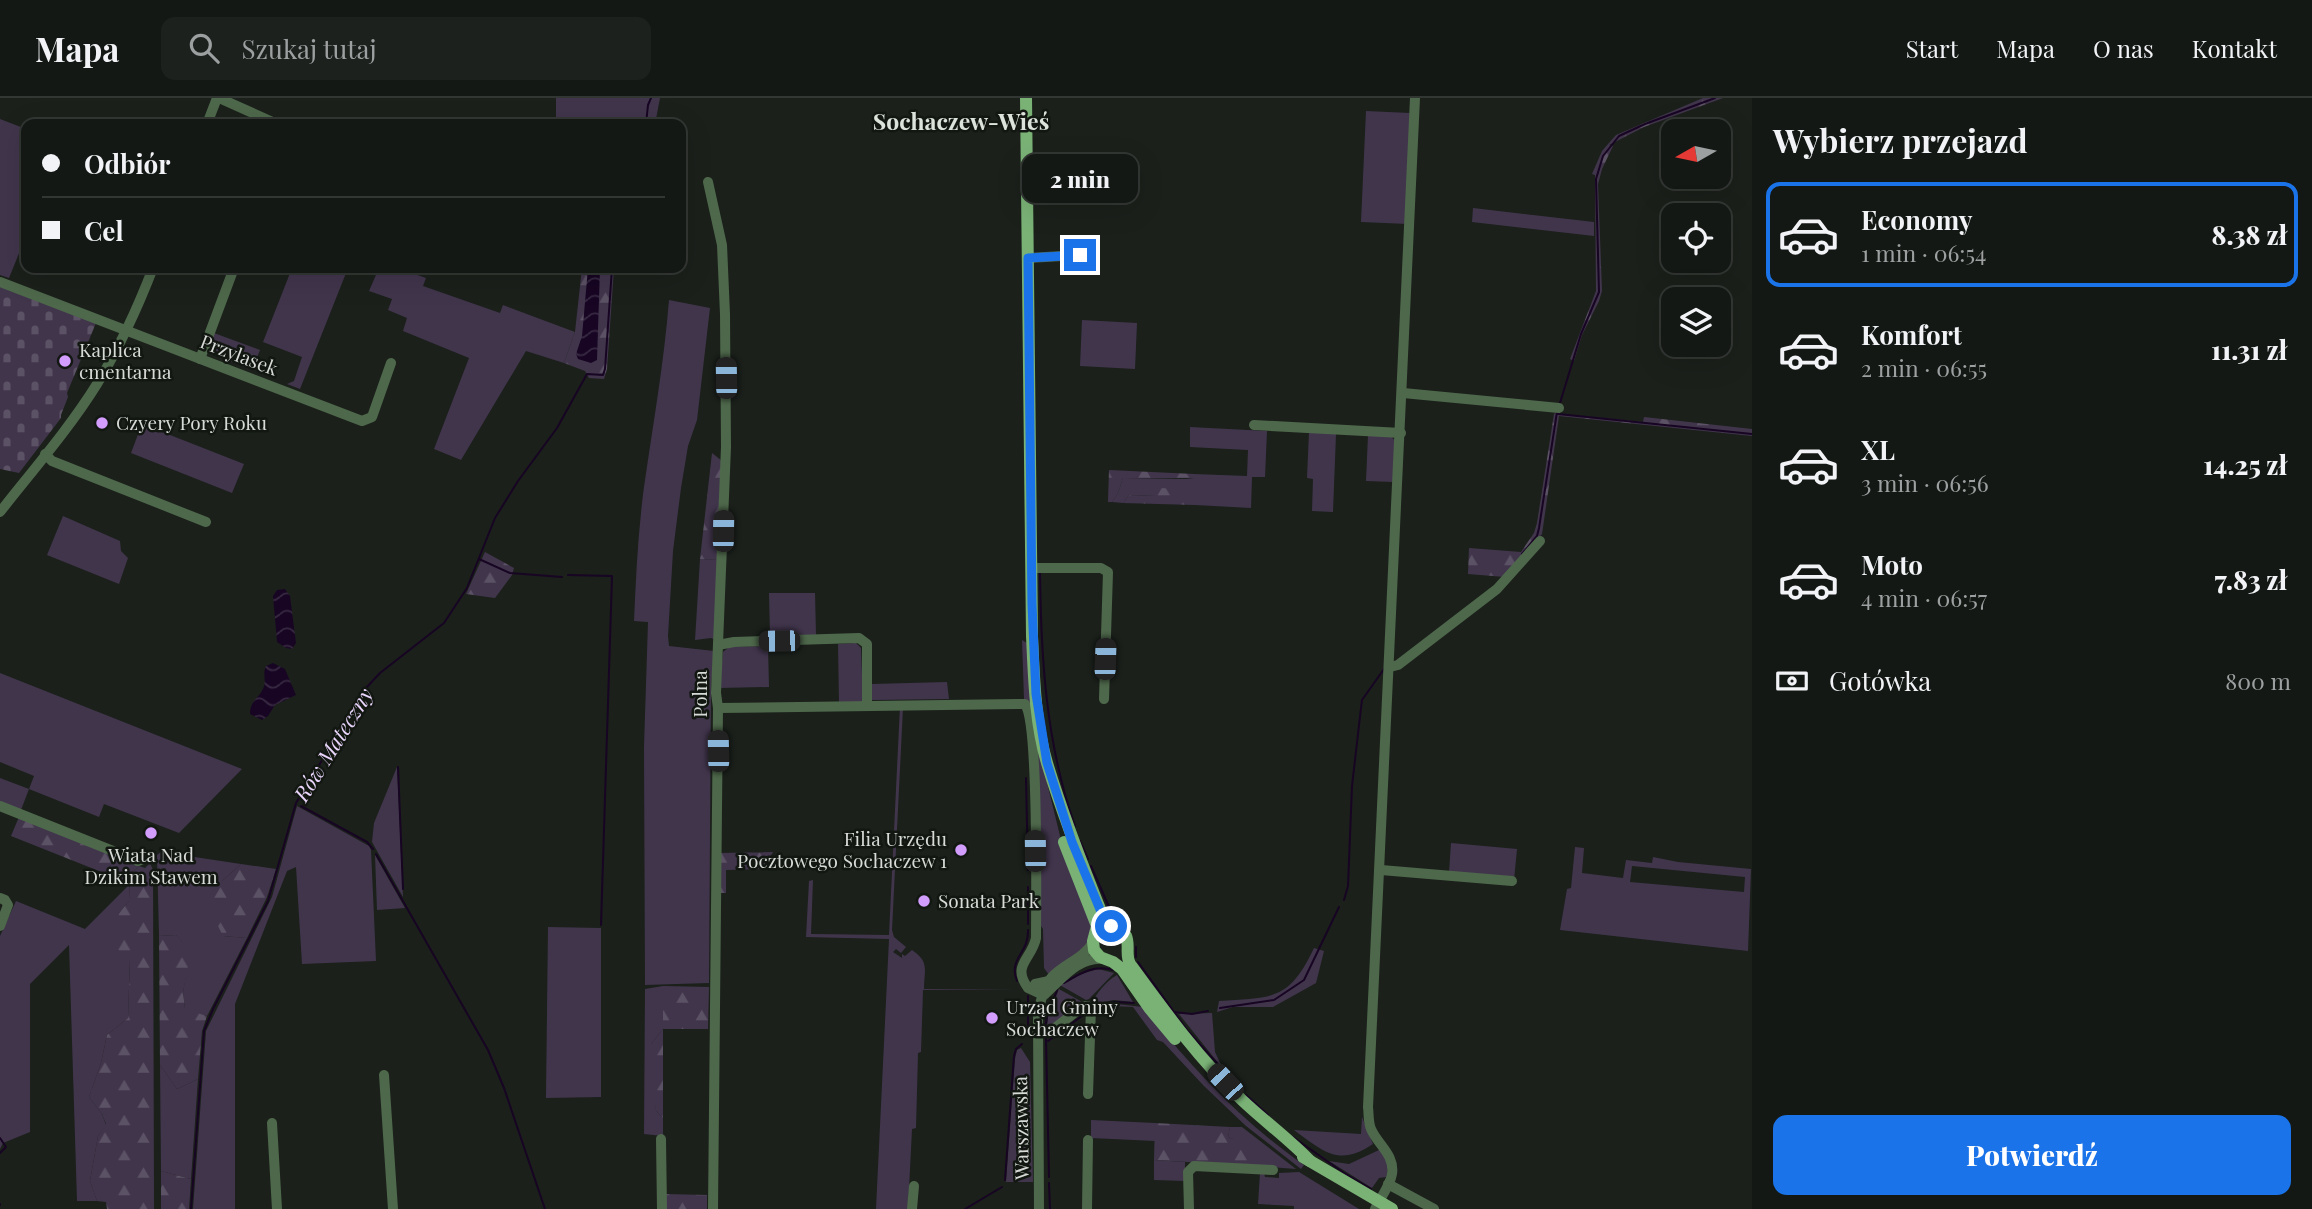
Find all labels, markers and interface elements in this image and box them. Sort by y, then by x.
search box [161,17,651,80]
text: Mapa [35,26,119,70]
icon: search [185,29,223,67]
text: Szukaj tutaj [241,31,376,66]
text: Start [1906,32,1958,64]
text: Mapa [1996,32,2055,64]
text: O nas [2093,32,2154,64]
text: Kontakt [2192,32,2277,64]
district label: Sochaczew-Wieś [873,105,1049,136]
text: Wybierz przejazd [1773,118,2028,161]
north arrow [1661,119,1731,189]
map controls [1661,119,1731,357]
text: Odbiór [84,146,170,181]
callout: 2 min [1022,153,1138,202]
text: 2 min [1050,163,1110,194]
text: Economy [1861,202,1972,237]
button: locate [1661,203,1731,273]
icon: car [1777,203,1840,266]
text: Cel [84,213,124,248]
text: 8.38 zł [2212,217,2287,252]
text: 1 min · 06:54 [1861,237,1986,268]
route end [1064,239,1096,271]
button: layers [1661,287,1731,357]
text: Komfort [1861,317,1962,352]
icon: car [1777,318,1840,381]
street label: Przylasek [197,327,282,381]
text: 11.31 zł [2211,332,2287,367]
place label: Kaplica cmentarna [79,336,172,384]
text: 2 min · 06:55 [1861,352,1987,383]
marker: Kaplica cmentarna [57,353,73,369]
car [716,357,737,399]
place label: Czyery Pory Roku [116,409,267,435]
marker: Czyery Pory Roku [94,415,110,431]
text: XL [1861,432,1895,467]
icon: car [1777,433,1840,496]
text: 14.25 zł [2203,447,2287,482]
text: 3 min · 06:56 [1861,467,1989,498]
car [713,510,734,552]
text: Moto [1861,547,1923,582]
icon: car [1777,548,1840,611]
text: 7.83 zł [2215,562,2287,597]
text: 4 min · 06:57 [1861,582,1987,613]
car [758,630,801,652]
car [1094,638,1117,680]
icon: cash [1773,662,1811,700]
text: Gotówka [1829,663,1931,698]
text: 800 m [2225,665,2291,696]
street label: Polna [686,670,712,718]
water label: Rów Mateczny [286,682,378,807]
car [708,730,729,772]
marker: Wiata Nad Dzikim Stawem [143,825,159,841]
place label: Filia Urzędu Pocztowego Sochaczew 1 [737,825,947,873]
car [1025,830,1046,872]
place label: Wiata Nad Dzikim Stawem [84,841,218,889]
marker: Filia Urzędu Pocztowego Sochaczew 1 [953,842,969,858]
place label: Sonata Park [938,887,1040,913]
marker: Sonata Park [916,893,932,909]
route start [1095,910,1127,942]
place label: Urząd Gminy Sochaczew [1006,993,1118,1041]
marker: Urząd Gminy Sochaczew [984,1010,1000,1026]
car [1203,1059,1248,1105]
street label: Warszawska [1006,1075,1034,1181]
button: Potwierdź [1773,1115,2291,1195]

